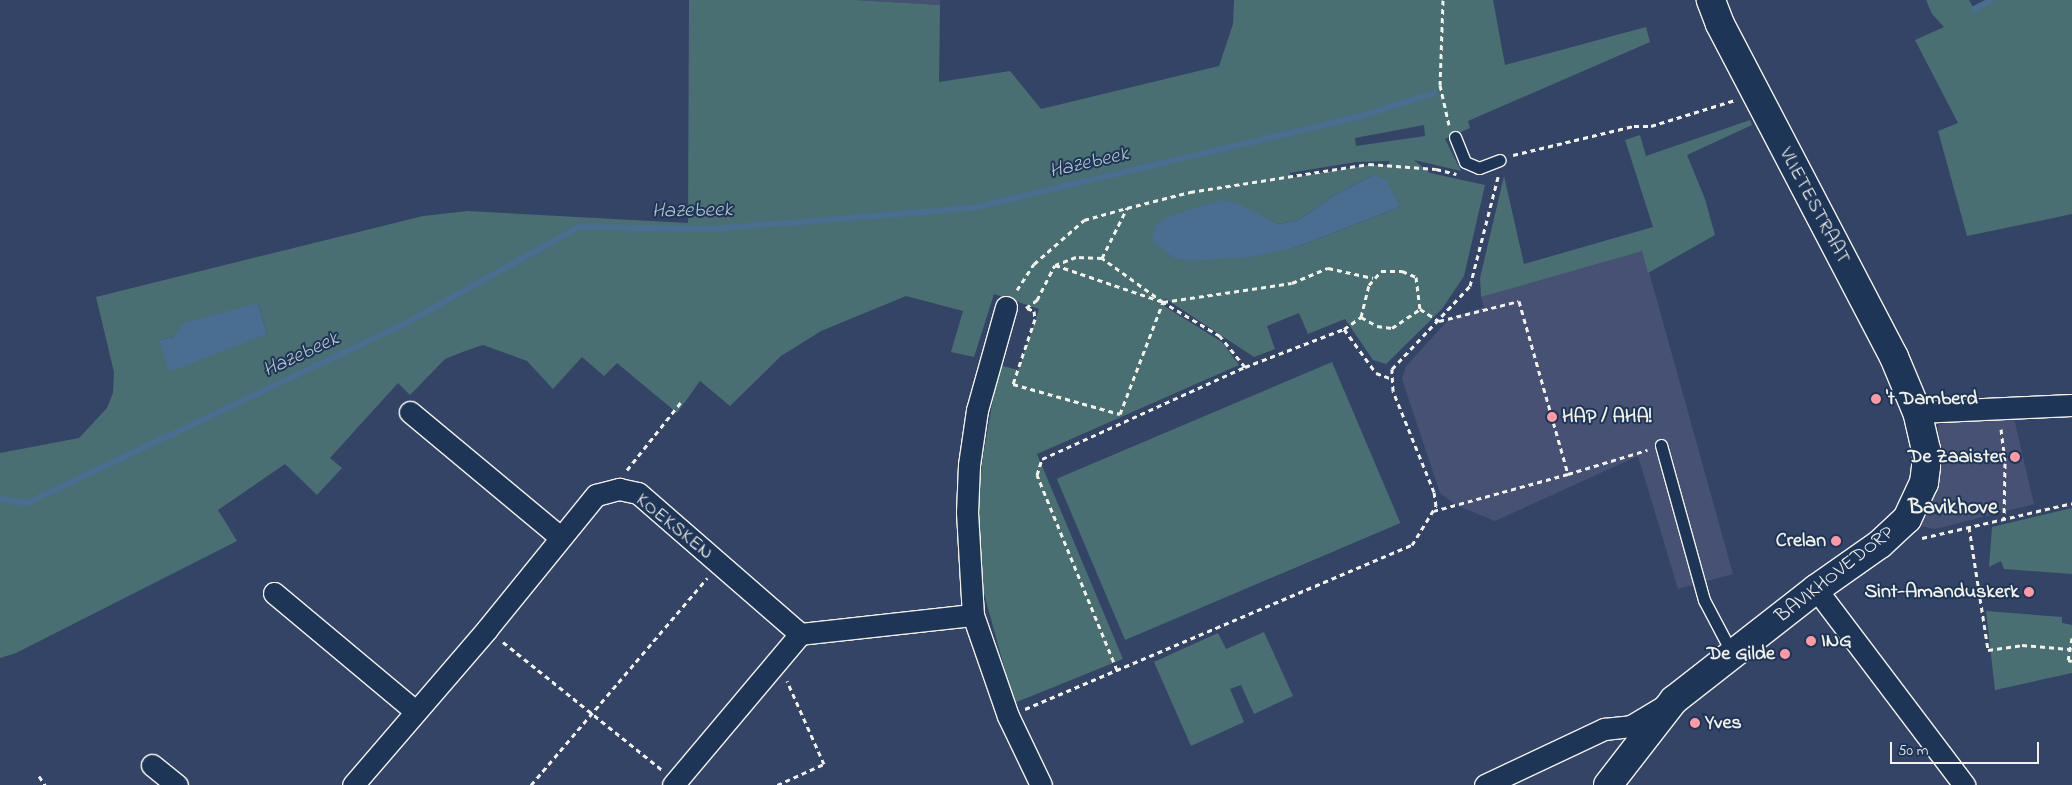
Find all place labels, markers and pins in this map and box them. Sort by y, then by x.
place label: 't Damberd [1886,387,1978,411]
marker: 't Damberd [1870,393,1882,405]
place label: HAP / AHA! [1562,405,1652,429]
marker: HAP / AHA! [1546,411,1558,423]
place label: De Zaaister [1908,445,2005,469]
marker: De Zaaister [2009,451,2021,463]
place label: Crelan [1776,529,1826,553]
marker: Crelan [1830,535,1842,547]
place label: Sint-Amanduskerk [1865,580,2019,604]
marker: Sint-Amanduskerk [2023,586,2035,598]
place label: ING [1821,629,1852,653]
marker: ING [1805,635,1817,647]
place label: De Gilde [1707,642,1775,666]
marker: De Gilde [1779,648,1791,660]
place label: Yves [1705,711,1742,735]
marker: Yves [1689,717,1701,729]

